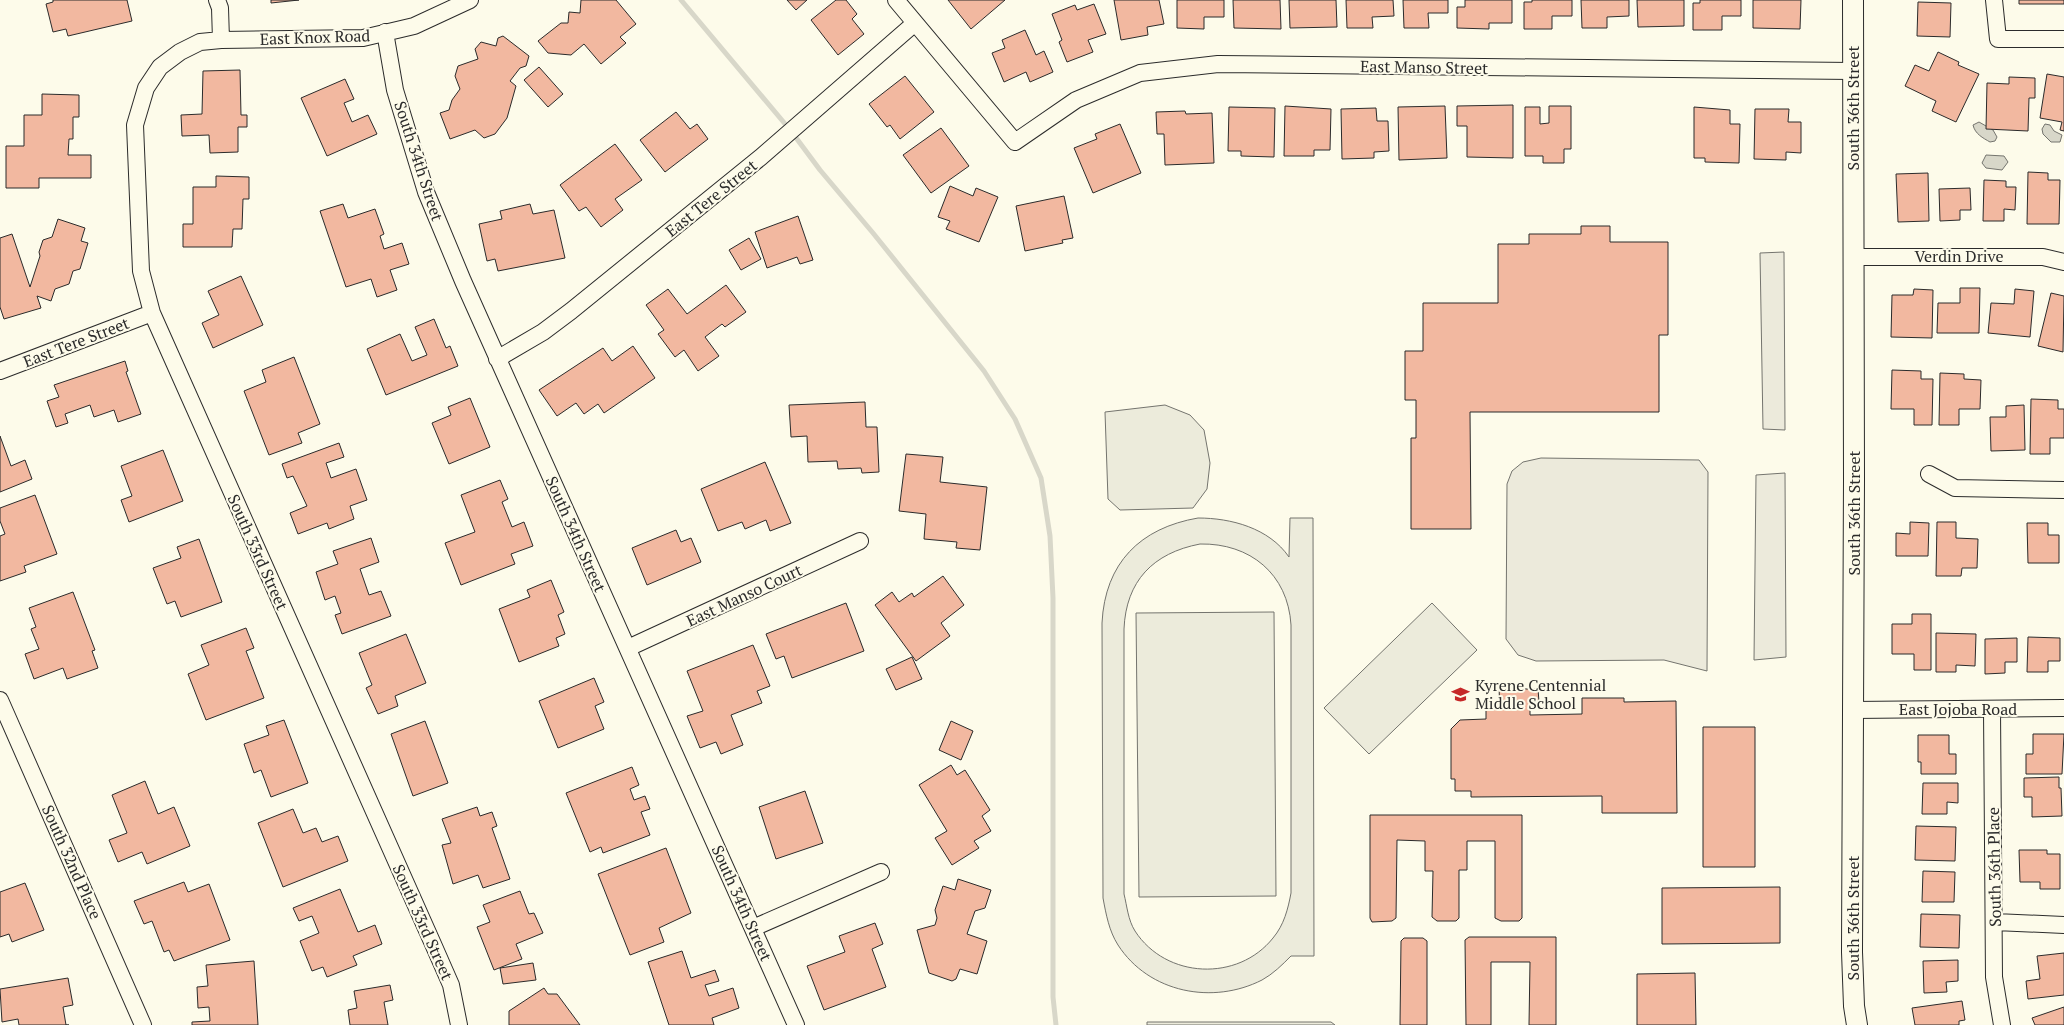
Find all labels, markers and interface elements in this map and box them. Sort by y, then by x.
street label: East Knox Road [259,24,371,50]
street label: South 36th Street [1842,46,1864,170]
street label: East Manso Street [1360,55,1488,79]
street label: South 34th Street [389,98,449,224]
street label: East Tere Street [661,154,761,242]
street label: Verdin Drive [1915,245,2003,267]
street label: East Tere Street [20,312,132,372]
street label: South 36th Street [1843,451,1865,575]
street label: South 34th Street [541,473,611,596]
street label: South 33rd Street [223,491,293,613]
street label: East Manso Court [683,559,805,631]
place label: Kyrene Centennial Middle School [1475,674,1607,714]
school or university icon: Kyrene Centennial Middle School [1451,684,1471,704]
street label: East Jojoba Road [1899,698,2017,720]
street label: South 32nd Place [37,801,107,923]
street label: South 36th Place [1982,807,2006,927]
street label: South 34th Street [707,842,777,965]
street label: South 36th Street [1842,856,1864,980]
street label: South 33rd Street [388,861,458,983]

